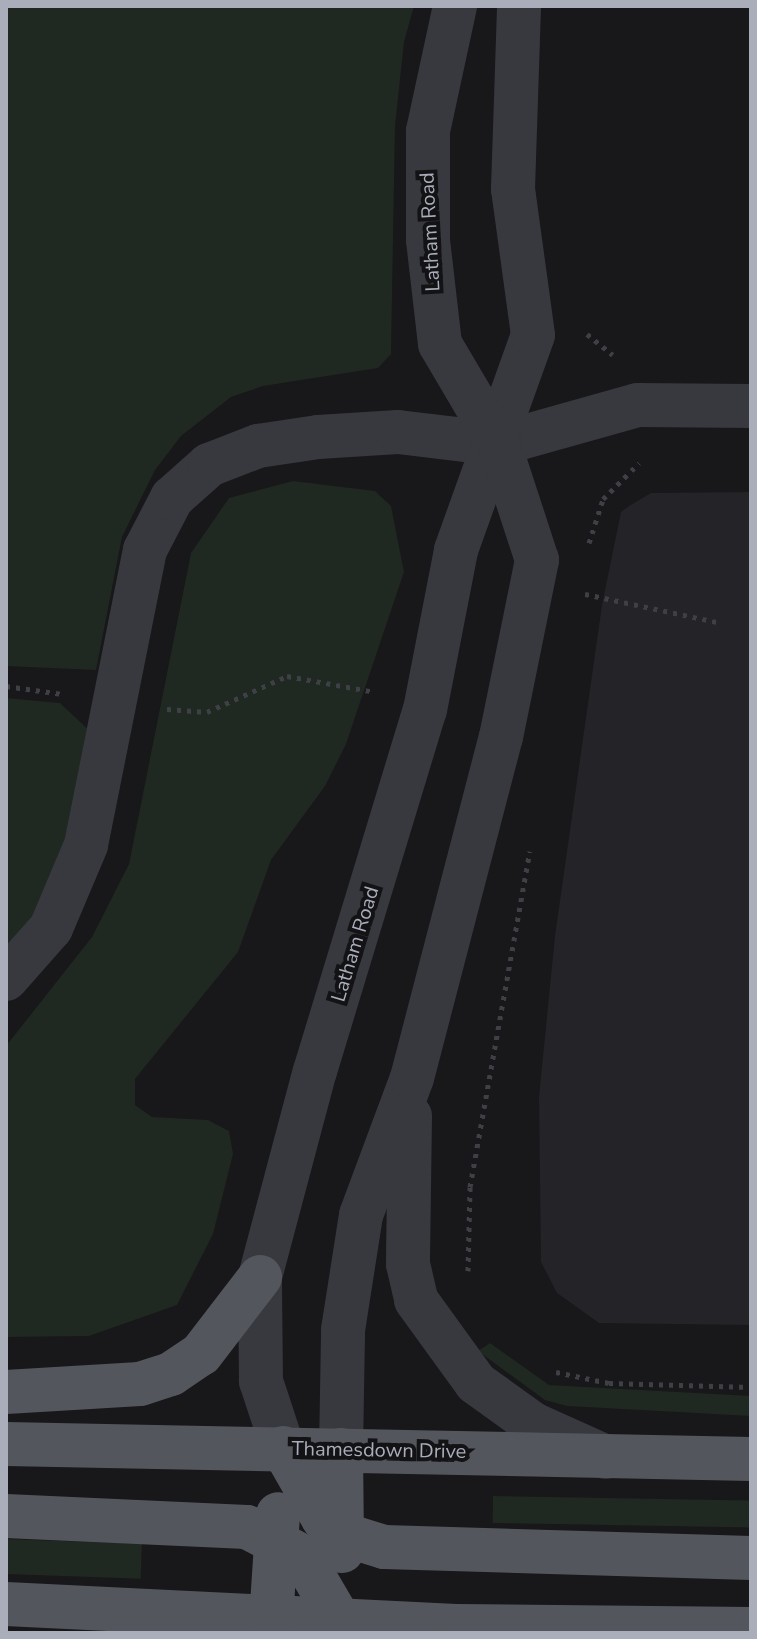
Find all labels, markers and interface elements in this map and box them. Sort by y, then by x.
street label: Latham Road [415,172,445,292]
street label: Latham Road [326,883,384,1005]
street label: Thamesdown Drive [291,1436,467,1464]

